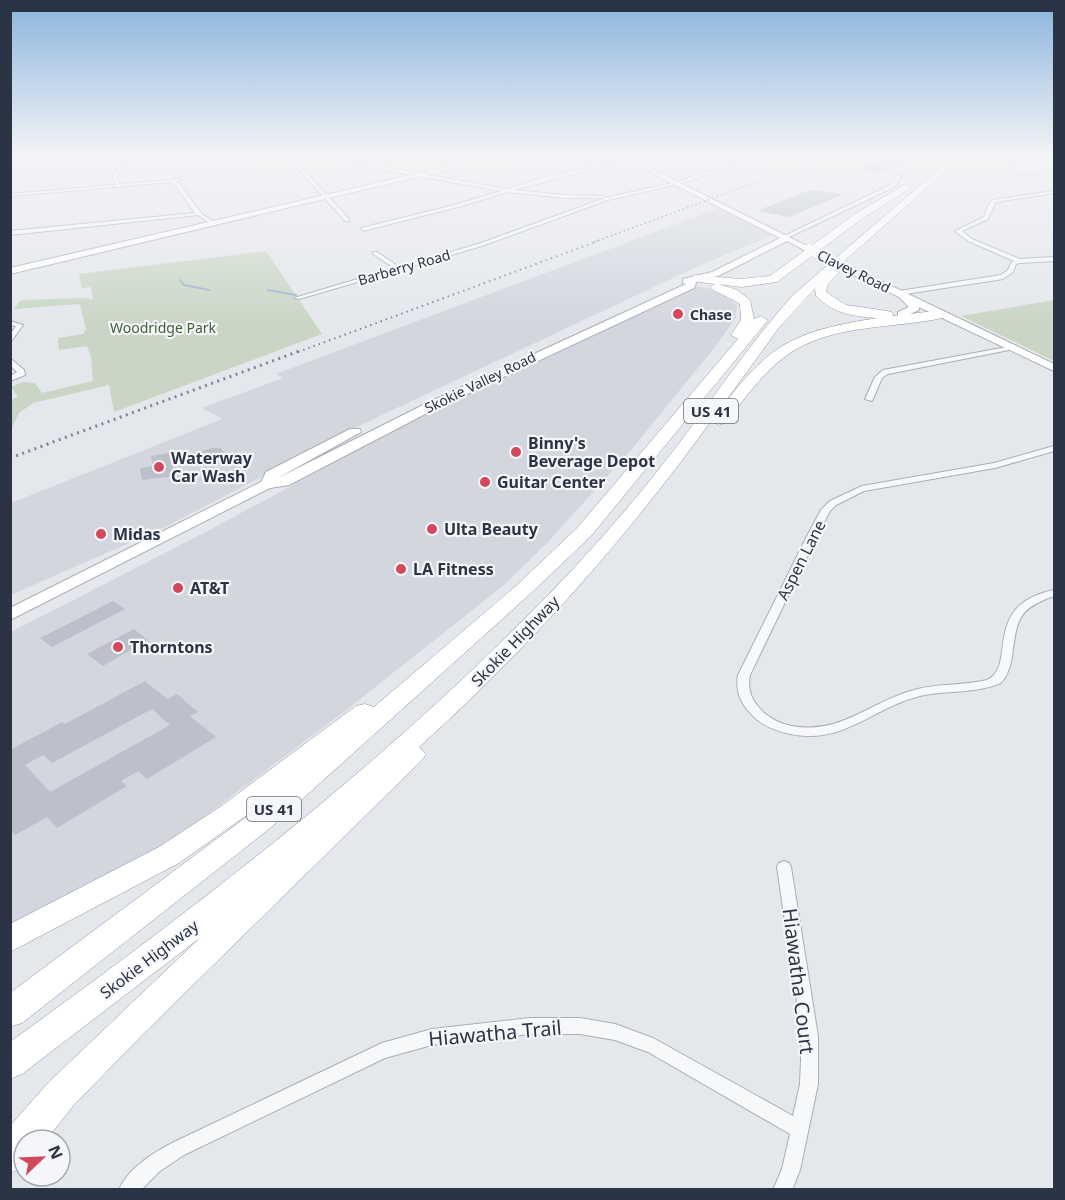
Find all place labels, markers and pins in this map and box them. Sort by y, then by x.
place label: Chase [690,305,732,324]
marker: Chase [671,307,685,321]
place label: Binny's Beverage Depot [528,432,655,472]
marker: Binny's Beverage Depot [509,445,523,459]
place label: Waterway Car Wash [171,447,253,487]
marker: Waterway Car Wash [152,460,166,474]
place label: Guitar Center [497,471,605,493]
marker: Guitar Center [478,475,492,489]
place label: Ulta Beauty [444,518,539,540]
marker: Ulta Beauty [425,522,439,536]
place label: Midas [113,523,161,545]
marker: Midas [94,527,108,541]
place label: LA Fitness [413,558,494,580]
marker: LA Fitness [394,562,408,576]
place label: AT&T [190,577,229,599]
marker: AT&T [171,581,185,595]
place label: Thorntons [130,636,213,658]
marker: Thorntons [111,640,125,654]

